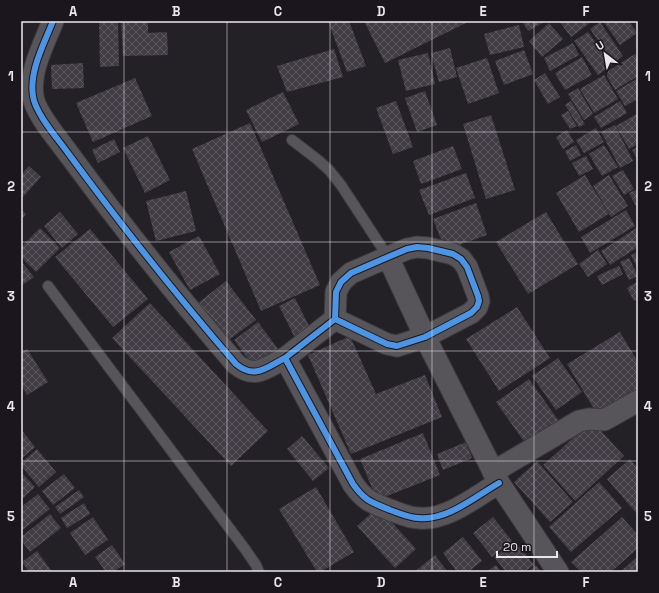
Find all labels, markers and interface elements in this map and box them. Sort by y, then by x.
text: A [69,3,78,20]
text: B [172,3,181,20]
text: C [274,3,282,20]
text: D [377,3,386,20]
text: E [479,3,487,20]
text: F [583,3,590,20]
north arrow [585,34,625,74]
text: U [593,38,607,53]
text: 1 [8,68,14,85]
text: 1 [645,68,651,85]
text: 2 [7,178,15,195]
text: 2 [644,178,652,195]
text: 3 [7,288,15,305]
text: 3 [644,288,652,305]
text: 4 [7,398,15,415]
text: 4 [644,398,652,415]
text: 5 [7,508,15,525]
text: 5 [644,508,652,525]
scale bar [497,533,557,559]
text: 20 m [503,539,531,555]
text: A [69,574,78,591]
text: B [172,574,181,591]
text: C [274,574,282,591]
text: D [377,574,386,591]
text: E [479,574,487,591]
text: F [583,574,590,591]

